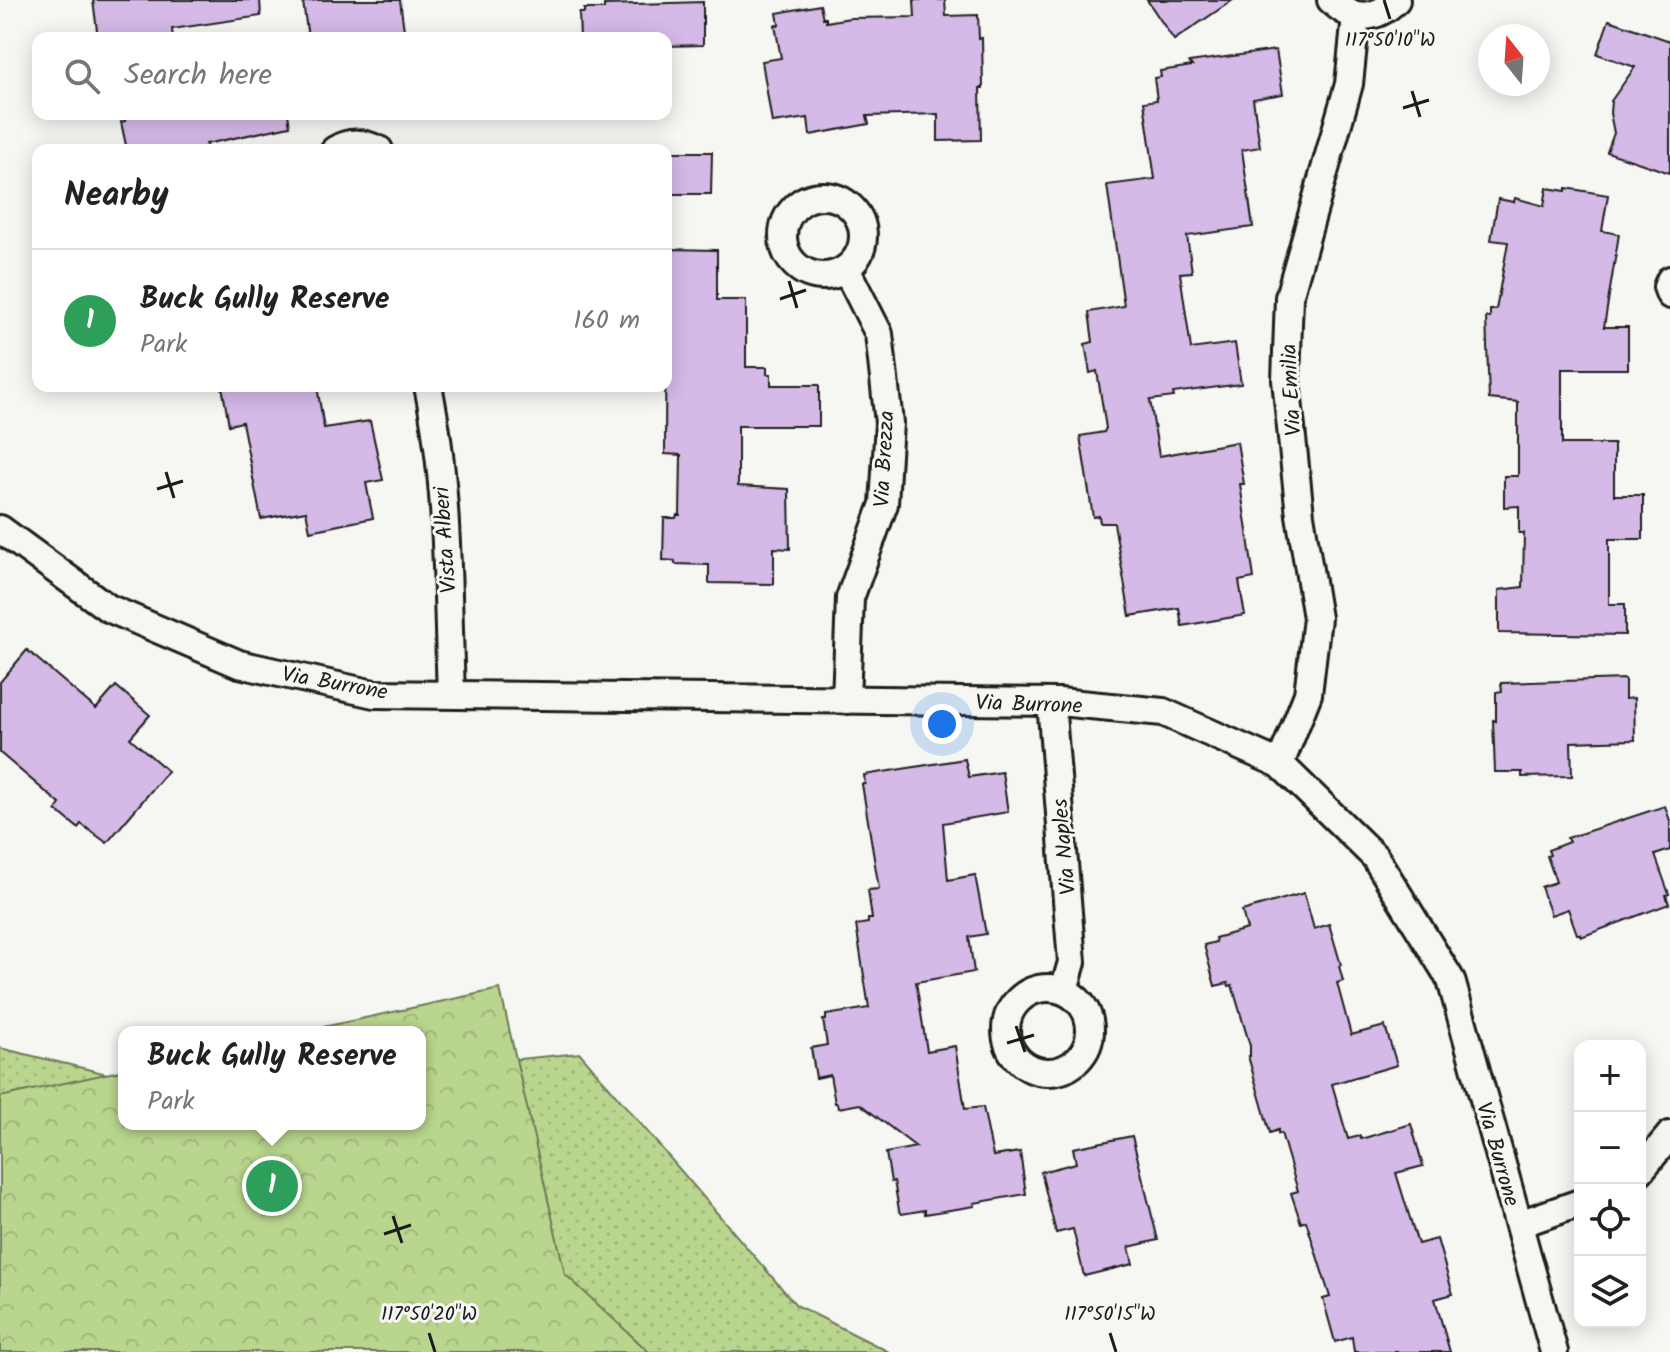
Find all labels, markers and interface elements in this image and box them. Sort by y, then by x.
north arrow [1478,24,1550,96]
text: 117°50'10"W [1345,25,1435,57]
search box [32,32,672,120]
text: Search here [124,52,272,100]
icon: search [60,54,104,98]
text: Nearby [64,169,169,223]
text: Buck Gully Reserve [140,276,389,324]
text: 1 [86,300,94,342]
text: 160 m [573,300,640,342]
text: Park [140,324,187,366]
street label: Via Emilia [1273,343,1312,437]
street label: Via Brezza [865,410,906,508]
street label: Vista Alberi [425,485,468,594]
street label: Via Burrone [279,658,390,711]
street label: Via Burrone [975,686,1083,725]
your location [922,704,962,744]
street label: Via Naples [1044,797,1087,896]
popup [118,1026,426,1130]
text: Buck Gully Reserve [147,1033,397,1081]
map controls [1574,1040,1646,1328]
button: + [1574,1040,1646,1112]
text: Park [147,1081,194,1123]
street label: Via Burrone [1465,1099,1528,1211]
button: − [1574,1112,1646,1184]
pin: 1 [246,1156,298,1216]
button: locate [1574,1184,1646,1256]
button: layers [1574,1256,1646,1328]
text: 117°50'20"W [381,1299,477,1331]
text: 117°50'15"W [1064,1299,1156,1331]

